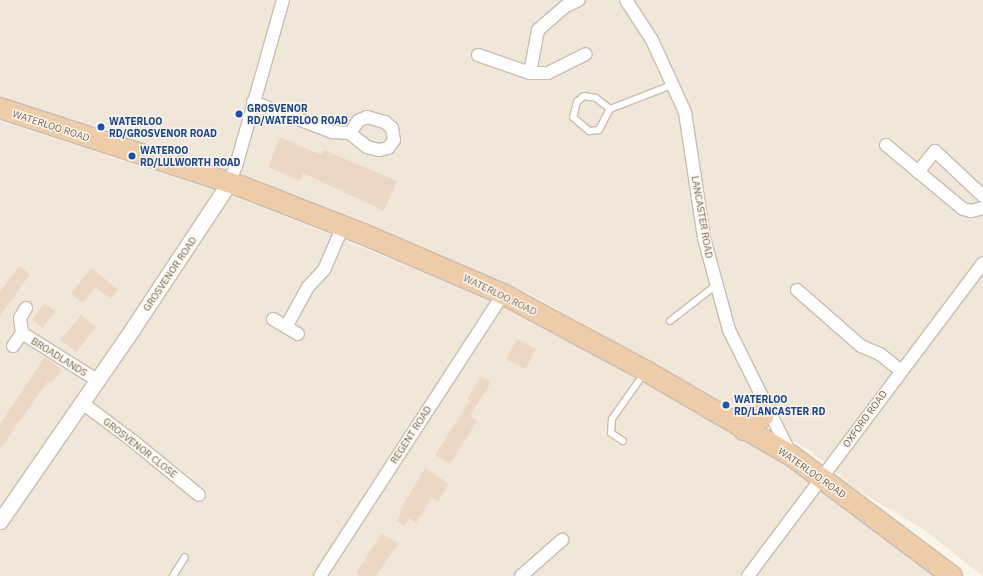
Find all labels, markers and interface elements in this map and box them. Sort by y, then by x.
place label: GROSVENOR RD/WATERLOO ROAD [247,102,348,126]
street label: WATERLOO ROAD [11,108,91,144]
marker: GROSVENOR RD/WATERLOO ROAD [234,109,244,119]
place label: WATERLOO RD/GROSVENOR ROAD [109,115,217,138]
marker: WATERLOO RD/GROSVENOR ROAD [96,122,106,132]
place label: WATEROO RD/LULWORTH ROAD [140,144,241,168]
marker: WATEROO RD/LULWORTH ROAD [127,151,137,161]
street label: LANCASTER ROAD [689,175,715,259]
street label: GROSVENOR ROAD [141,234,199,314]
street label: WATERLOO ROAD [461,272,539,318]
street label: BROADLANDS [29,335,89,379]
street label: OXFORD ROAD [840,388,890,450]
place label: WATERLOO RD/LANCASTER RD [734,393,825,416]
marker: WATERLOO RD/LANCASTER RD [721,400,731,410]
street label: REGENT ROAD [388,404,434,466]
street label: GROSVENOR CLOSE [101,415,179,481]
street label: WATERLOO ROAD [776,445,848,501]

